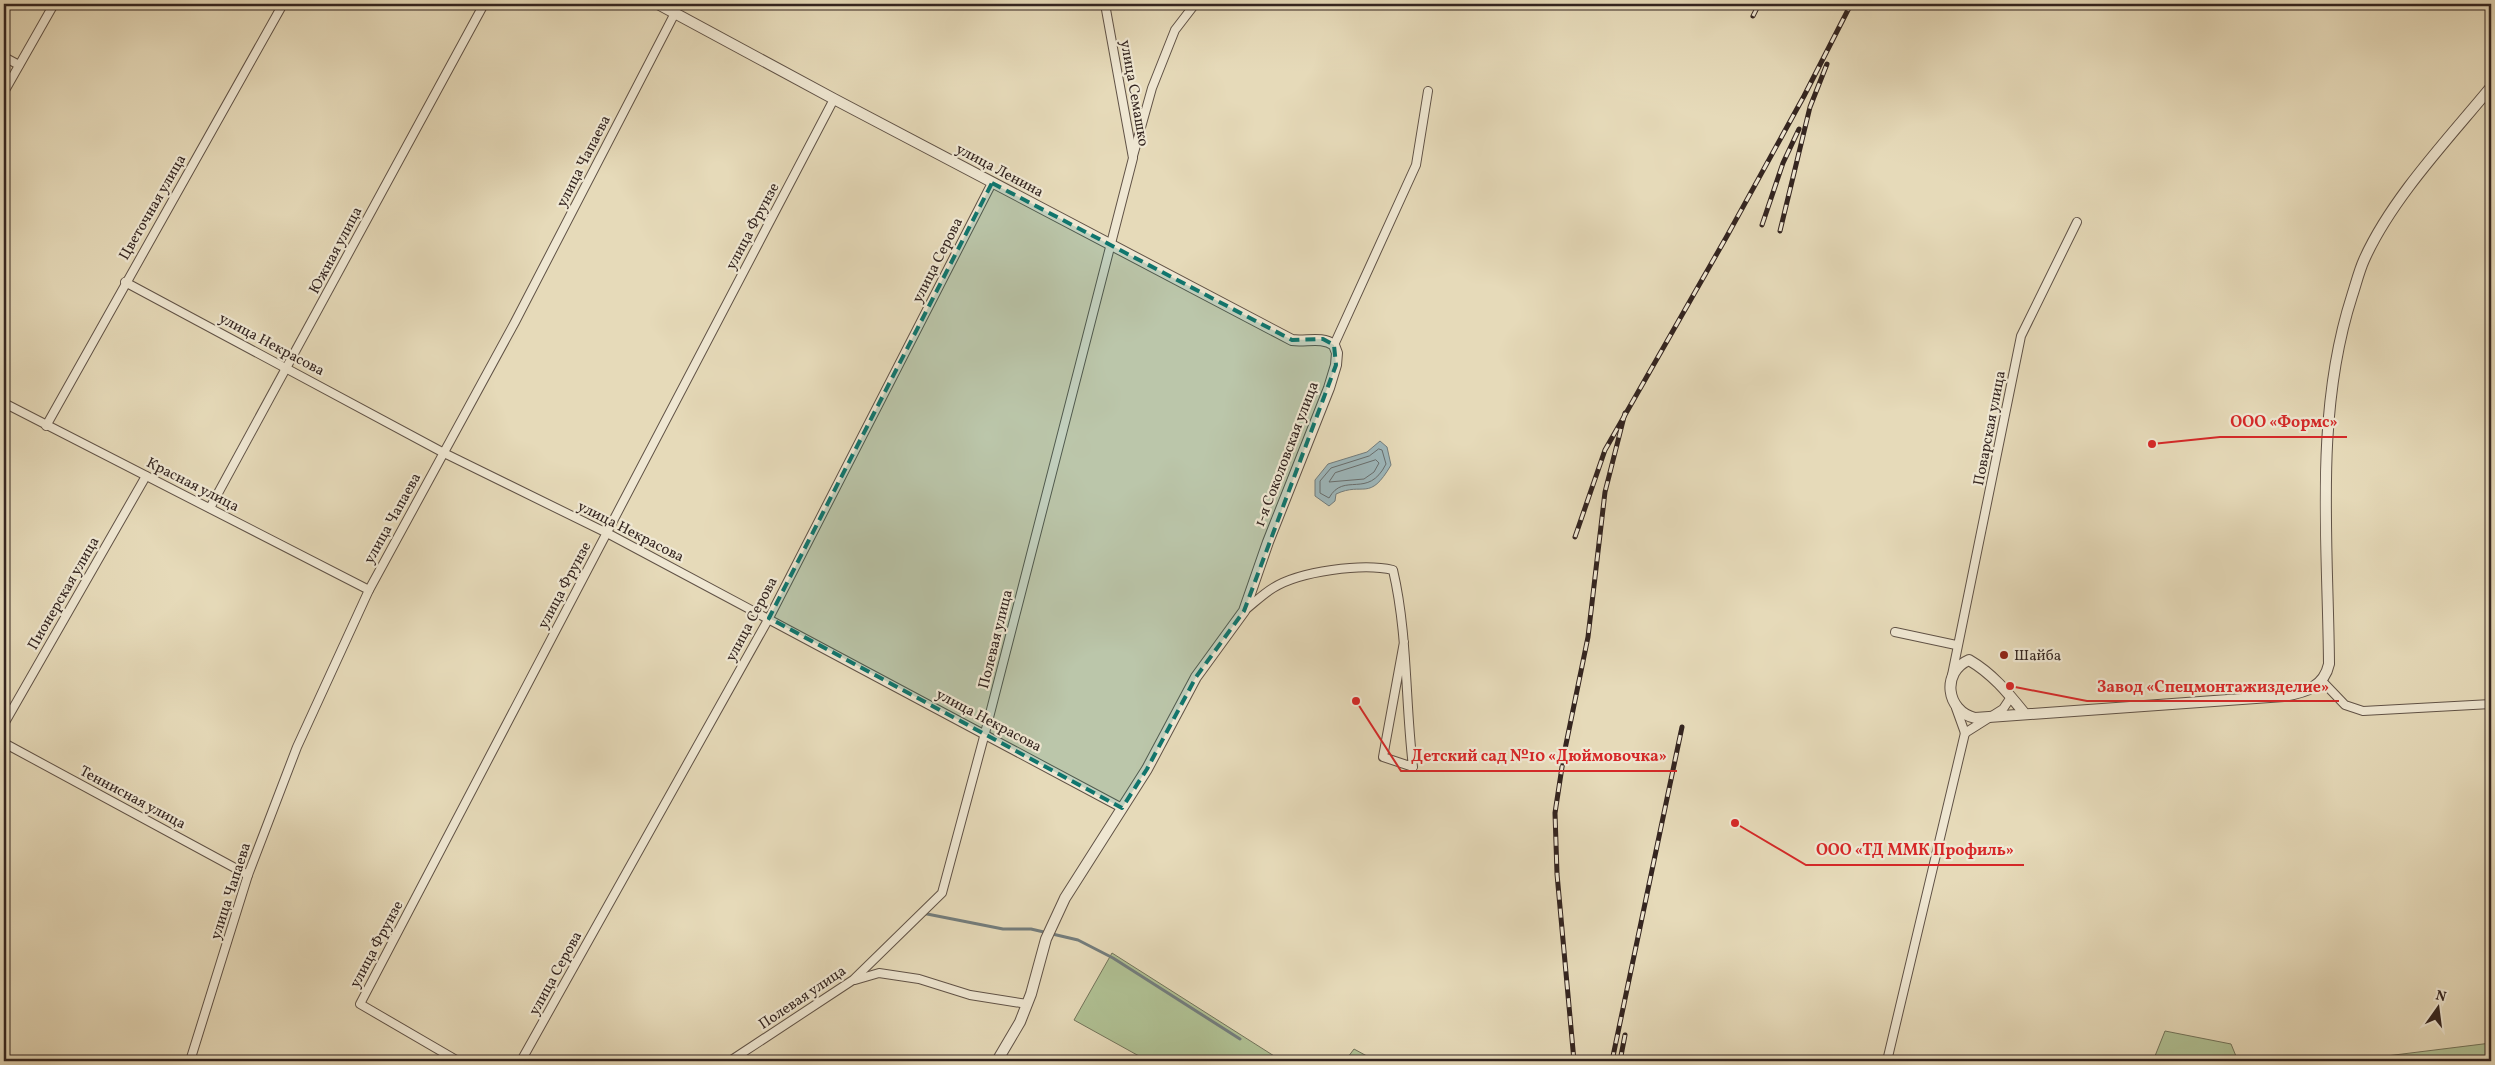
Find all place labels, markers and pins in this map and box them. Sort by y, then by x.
callout: ООО «Формс» [2220,406,2347,437]
place label: Шайба [2014,646,2061,667]
marker: Шайба [1998,649,2010,661]
callout: Завод «Спецмонтажизделие» [2087,670,2339,701]
callout: Детский сад №10 «Дюймовочка» [1401,740,1677,771]
callout: ООО «ТД ММК Профиль» [1806,834,2024,865]

